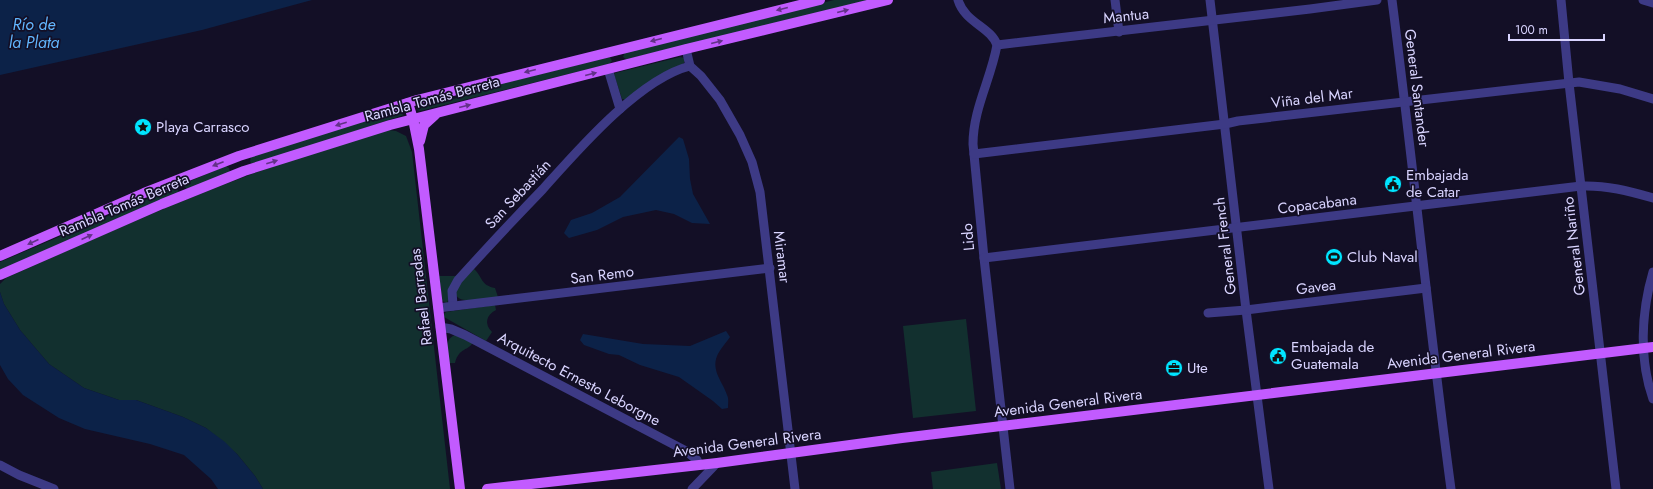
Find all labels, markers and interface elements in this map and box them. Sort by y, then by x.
street label: Mantua [1102,3,1150,29]
one-way arrow [776,7,789,13]
one-way arrow [837,7,849,13]
water label: Río de la Plata [9,13,60,54]
scale bar [1509,16,1604,42]
text: 100 m [1515,21,1548,39]
street label: General Santander [1399,28,1435,149]
one-way arrow [650,37,662,43]
one-way arrow [711,38,723,44]
one-way arrow [524,69,536,75]
street label: Rambla Tomás Berreta [362,70,502,128]
one-way arrow [585,70,597,76]
street label: Viña del Mar [1270,82,1355,114]
one-way arrow [459,102,471,108]
place label: Playa Carrasco [156,116,250,138]
place icon: Playa Carrasco [133,117,153,137]
one-way arrow [335,121,347,127]
street label: San Sebastián [480,154,556,234]
one-way arrow [267,159,279,165]
one-way arrow [211,162,223,168]
place label: Embajada de Catar [1406,164,1468,203]
street label: Rambla Tomás Berreta [56,168,192,242]
public building icon: Embajada de Catar [1383,174,1403,194]
street label: Copacabana [1276,188,1358,220]
street label: General Nariño [1557,195,1591,297]
street label: General French [1208,196,1242,296]
street label: Lido [956,222,980,252]
street label: Miramar [768,230,796,285]
one-way arrow [81,234,93,240]
one-way arrow [27,239,39,245]
place label: Club Naval [1347,246,1418,268]
street label: Rafael Barradas [404,247,438,347]
sports icon: Club Naval [1324,247,1344,267]
street label: San Remo [569,260,635,290]
street label: Gavea [1295,274,1337,300]
street label: Arquitecto Ernesto Leborgne [494,327,665,431]
street label: Avenida General Rivera [1386,335,1536,375]
place label: Embajada de Guatemala [1291,336,1374,375]
public building icon: Embajada de Guatemala [1268,346,1288,366]
place label: Ute [1187,357,1208,379]
office icon: Ute [1164,358,1184,378]
street label: Avenida General Rivera [993,383,1143,423]
street label: Avenida General Rivera [672,423,822,463]

